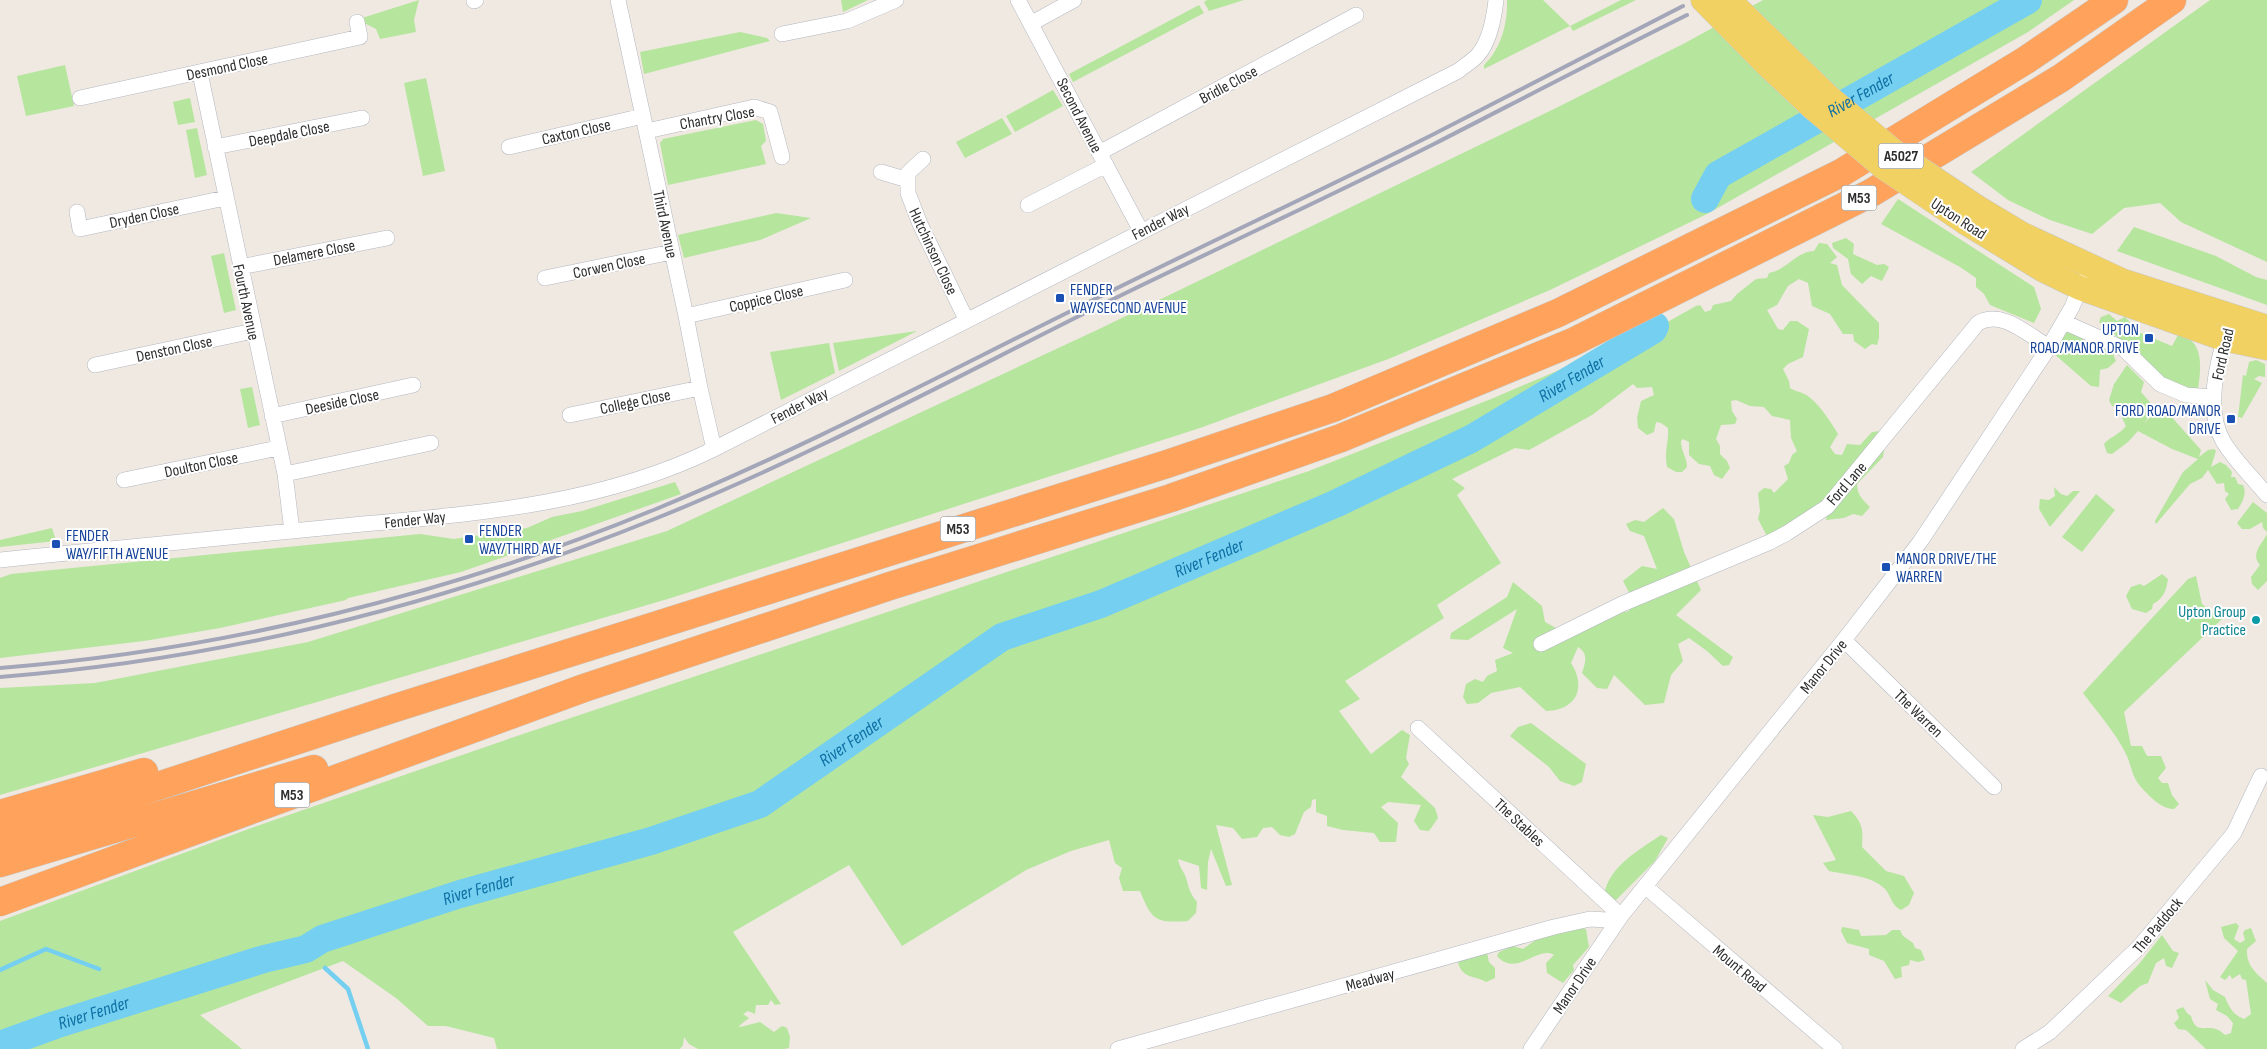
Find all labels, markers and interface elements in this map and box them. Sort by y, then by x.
street label: Desmond Close [185,50,270,85]
street label: Bridle Close [1196,62,1261,108]
water label: River Fender [1824,67,1899,122]
street label: Second Avenue [1052,75,1106,156]
street label: Chantry Close [678,103,756,134]
street label: Caxton Close [540,115,613,150]
street label: Deepdale Close [247,117,331,152]
road number: A5027 [1878,144,1924,168]
road number: M53 [1842,186,1876,210]
street label: Third Avenue [648,189,681,260]
street label: Upton Road [1927,194,1989,244]
street label: Dryden Close [108,200,181,233]
street label: Fender Way [1129,200,1192,245]
street label: Hutchinson Close [904,205,961,298]
street label: Delamere Close [272,236,357,271]
street label: Corwen Close [571,250,647,283]
street label: Fourth Avenue [228,263,263,342]
place label: FENDER WAY/SECOND AVENUE [1070,281,1187,318]
street label: Coppice Close [727,282,805,317]
marker: FENDER WAY/SECOND AVENUE [1054,292,1066,304]
place label: UPTON ROAD/MANOR DRIVE [2030,321,2139,358]
street label: Ford Road [2208,327,2239,382]
street label: Denston Close [135,332,214,367]
marker: UPTON ROAD/MANOR DRIVE [2143,332,2155,344]
water label: River Fender [1535,351,1610,407]
street label: Fender Way [768,384,831,429]
street label: Deeside Close [304,385,381,420]
street label: College Close [598,386,672,419]
place label: FORD ROAD/MANOR DRIVE [2115,402,2221,439]
marker: FORD ROAD/MANOR DRIVE [2225,413,2237,425]
street label: Doulton Close [163,448,240,483]
street label: Ford Lane [1823,458,1871,510]
street label: Fender Way [384,508,447,533]
road number: M53 [940,516,976,542]
place label: FENDER WAY/THIRD AVE [479,522,562,559]
place label: FENDER WAY/FIFTH AVENUE [66,527,169,564]
marker: FENDER WAY/THIRD AVE [463,533,475,545]
water label: River Fender [1171,534,1248,582]
marker: FENDER WAY/FIFTH AVENUE [50,538,62,550]
place label: MANOR DRIVE/THE WARREN [1896,550,1997,587]
marker: MANOR DRIVE/THE WARREN [1880,561,1892,573]
place label: Upton Group Practice [2178,603,2246,640]
marker: Upton Group Practice [2250,614,2262,626]
street label: Manor Drive [1797,636,1852,698]
street label: The Warren [1890,686,1946,742]
water label: River Fender [815,711,888,771]
road number: M53 [274,782,310,808]
street label: The Stables [1490,795,1548,851]
water label: River Fender [440,869,518,910]
street label: The Paddock [2129,894,2187,958]
street label: Mount Road [1708,941,1770,997]
street label: Manor Drive [1549,954,1601,1018]
street label: Meadway [1344,965,1397,996]
water label: River Fender [56,992,133,1034]

